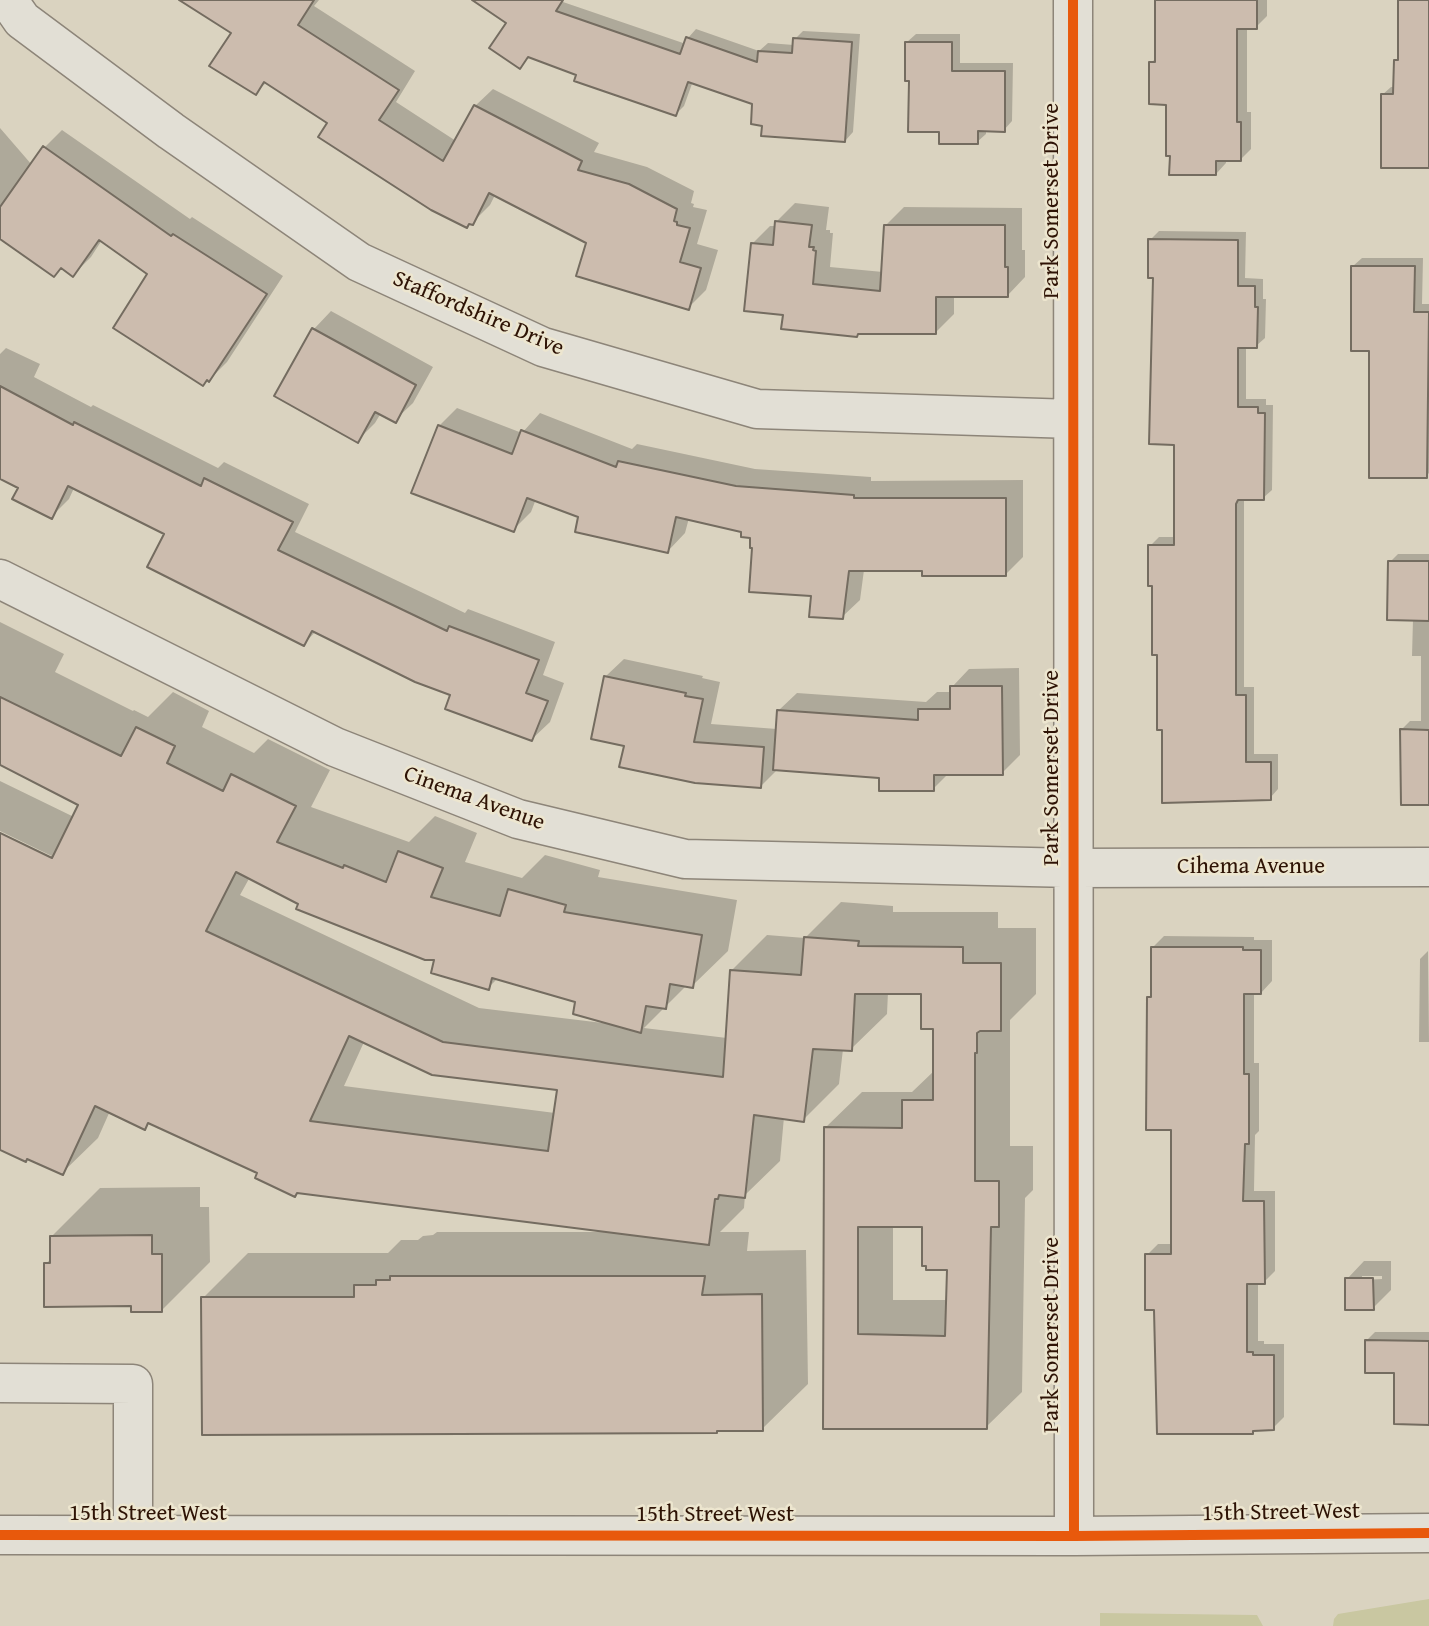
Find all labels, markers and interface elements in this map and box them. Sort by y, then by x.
street label: Park Somerset Drive [1038,103,1066,299]
street label: Staffordshire Drive [388,265,568,363]
street label: Park Somerset Drive [1038,670,1066,866]
street label: Cinema Avenue [400,761,548,837]
street label: Cihema Avenue [1177,853,1325,881]
street label: Park Somerset Drive [1038,1237,1066,1433]
street label: 15th Street West [1202,1498,1360,1528]
street label: 15th Street West [69,1500,227,1528]
street label: 15th Street West [636,1501,794,1529]

